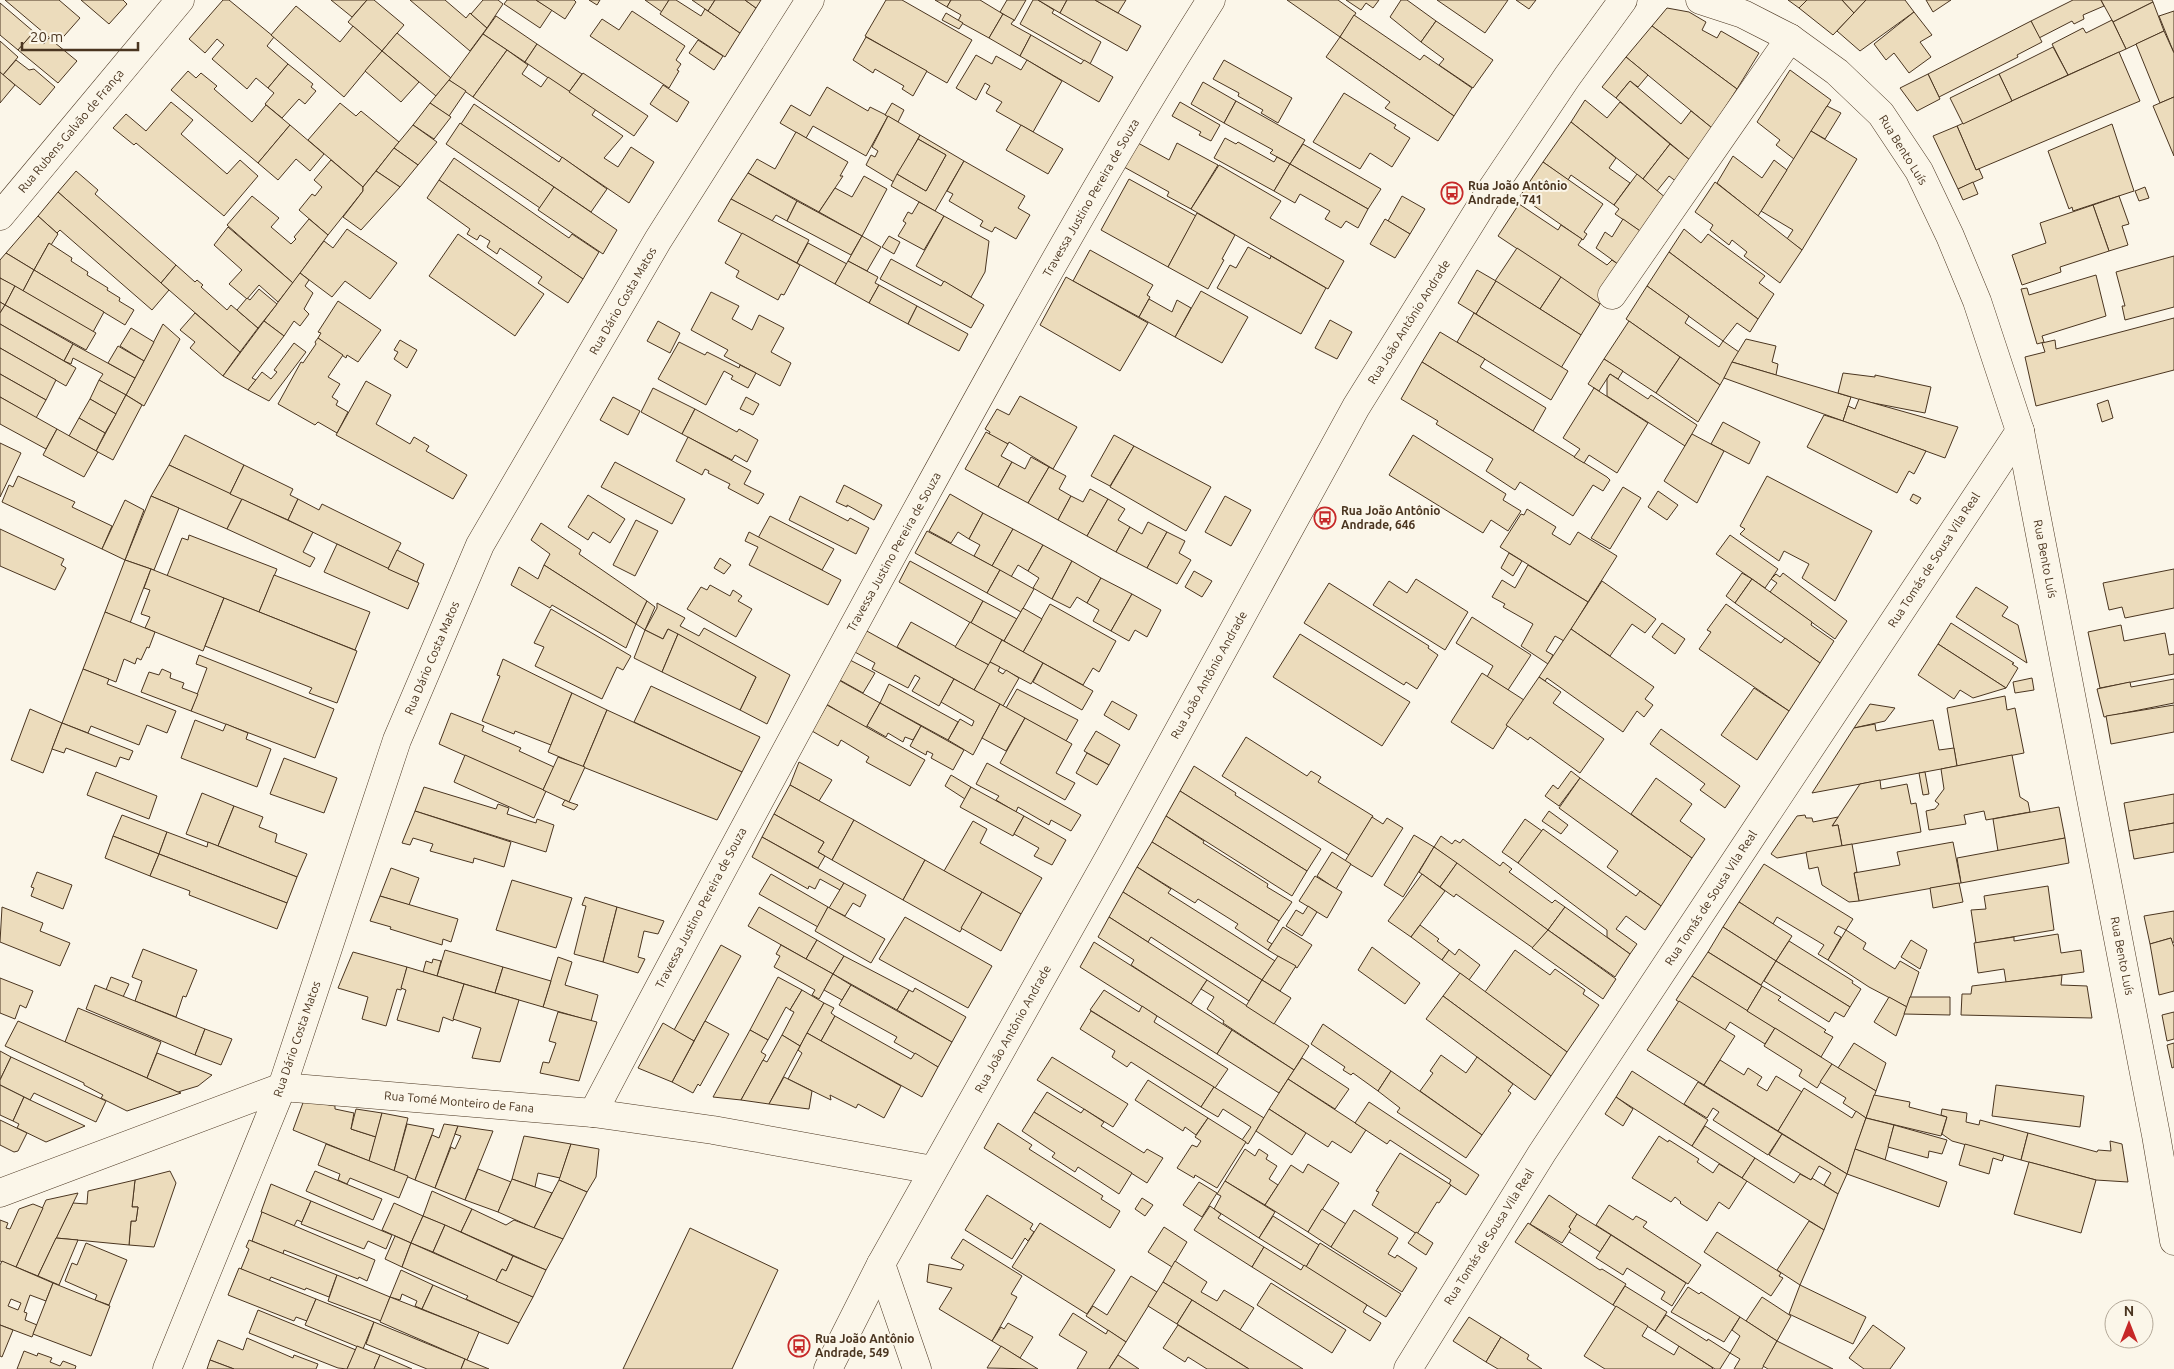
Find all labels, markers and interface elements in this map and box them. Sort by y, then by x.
scale bar [22,20,139,52]
text: 20 m [30,28,63,45]
street label: Rua Rubens Galvão de França [15,66,126,195]
street label: Rua Bento Luís [1877,112,1930,187]
street label: Travessa Justino Pereira de Souza [1040,116,1141,279]
place label: Rua João Antônio Andrade, 741 [1468,179,1567,206]
bus stop icon: Rua João Antônio Andrade, 741 [1440,181,1464,205]
street label: Rua Dário Costa Matos [586,245,659,357]
street label: Rua João Antônio Andrade [1365,257,1452,386]
street label: Travessa Justino Pereira de Souza [844,470,943,634]
street label: Rua Tomás de Sousa Vila Real [1885,490,1982,629]
place label: Rua João Antônio Andrade, 646 [1341,504,1440,531]
bus stop icon: Rua João Antônio Andrade, 646 [1313,506,1337,530]
street label: Rua Bento Luís [2031,518,2059,599]
street label: Rua Dário Costa Matos [402,599,461,716]
street label: Rua João Antônio Andrade [1168,609,1249,741]
street label: Travessa Justino Pereira de Souza [653,825,749,990]
street label: Rua Tomás de Sousa Vila Real [1662,828,1759,967]
street label: Rua Bento Luís [2108,915,2136,996]
street label: Rua João Antônio Andrade [972,963,1053,1095]
street label: Rua Dário Costa Matos [271,979,323,1099]
street label: Rua Tomé Monteiro de Fana [384,1088,535,1115]
street label: Rua Tomás de Sousa Vila Real [1441,1166,1536,1307]
north arrow [2104,1299,2154,1349]
text: N [2124,1303,2134,1319]
place label: Rua João Antônio Andrade, 549 [815,1332,914,1359]
bus stop icon: Rua João Antônio Andrade, 549 [787,1334,811,1358]

